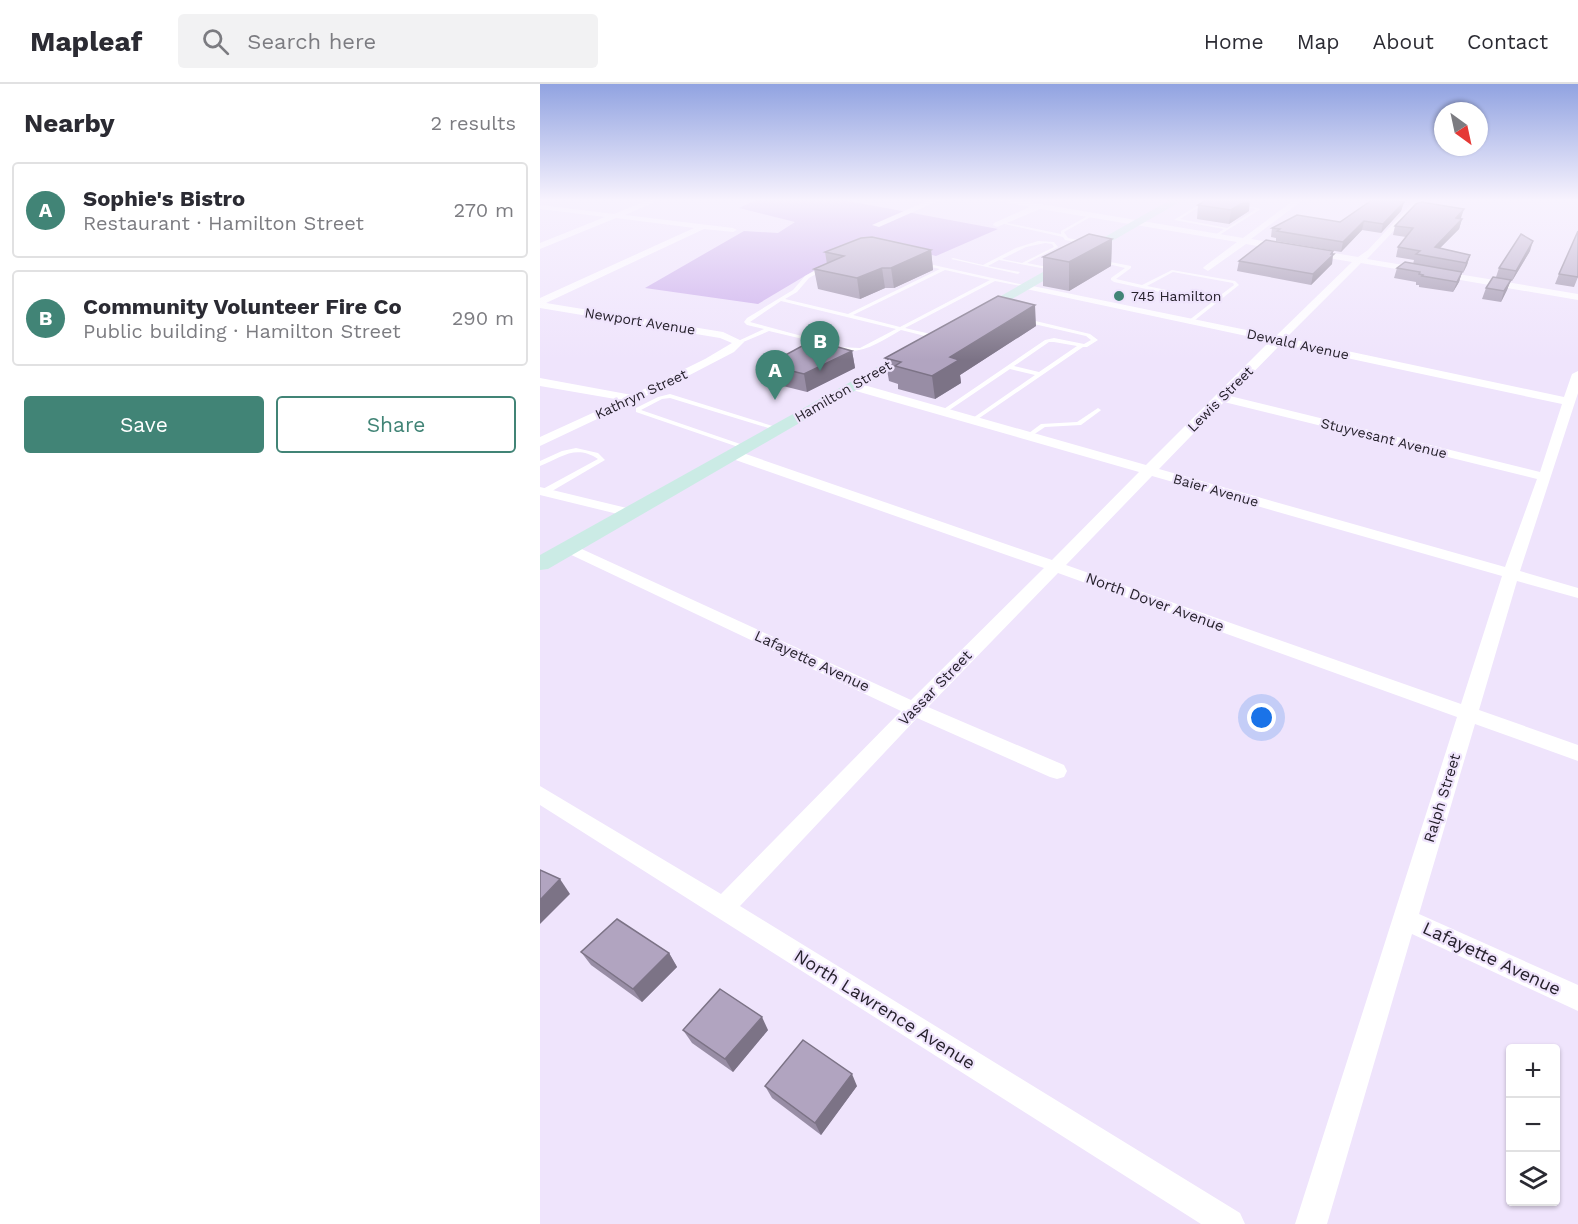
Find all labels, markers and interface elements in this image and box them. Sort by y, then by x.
search box [178,14,598,68]
text: Mapleaf [30,25,142,58]
icon: search [199,25,232,58]
text: Search here [247,29,376,54]
text: Home [1204,29,1264,54]
text: Map [1297,29,1340,54]
text: About [1373,29,1434,54]
text: Contact [1467,29,1548,54]
north arrow [1434,102,1488,156]
text: Nearby [24,108,115,138]
text: 2 results [431,111,516,135]
text: Sophie's Bistro [83,186,245,211]
text: A [39,198,52,222]
text: 270 m [454,198,514,222]
text: Restaurant · Hamilton Street [83,211,364,235]
place label: 745 Hamilton [1131,288,1222,304]
marker: 745 Hamilton [1112,289,1126,303]
text: Community Volunteer Fire Co [83,294,402,319]
street label: Newport Avenue [584,304,696,338]
text: B [39,306,52,330]
text: 290 m [452,306,514,330]
text: Public building · Hamilton Street [83,319,401,343]
pin: B [800,322,840,371]
street label: Dewald Avenue [1245,325,1351,363]
pin: A [756,350,794,400]
street label: Hamilton Street [792,357,894,425]
street label: Lewis Street [1184,363,1256,435]
street label: Kathryn Street [592,366,690,422]
button: Save [24,396,264,453]
button: Share [276,396,516,453]
street label: Stuyvesant Avenue [1319,415,1449,461]
street label: Baier Avenue [1171,470,1261,510]
street label: North Dover Avenue [1083,569,1227,635]
street label: Lafayette Avenue [752,626,872,696]
street label: Vassar Street [895,646,976,729]
your location [1247,703,1276,732]
street label: Ralph Street [1420,751,1464,845]
street label: Lafayette Avenue [1420,917,1564,999]
street label: North Lawrence Avenue [791,945,979,1073]
map controls [1506,1044,1560,1206]
button: + [1506,1044,1560,1098]
button: − [1506,1098,1560,1152]
button: layers [1506,1152,1560,1206]

